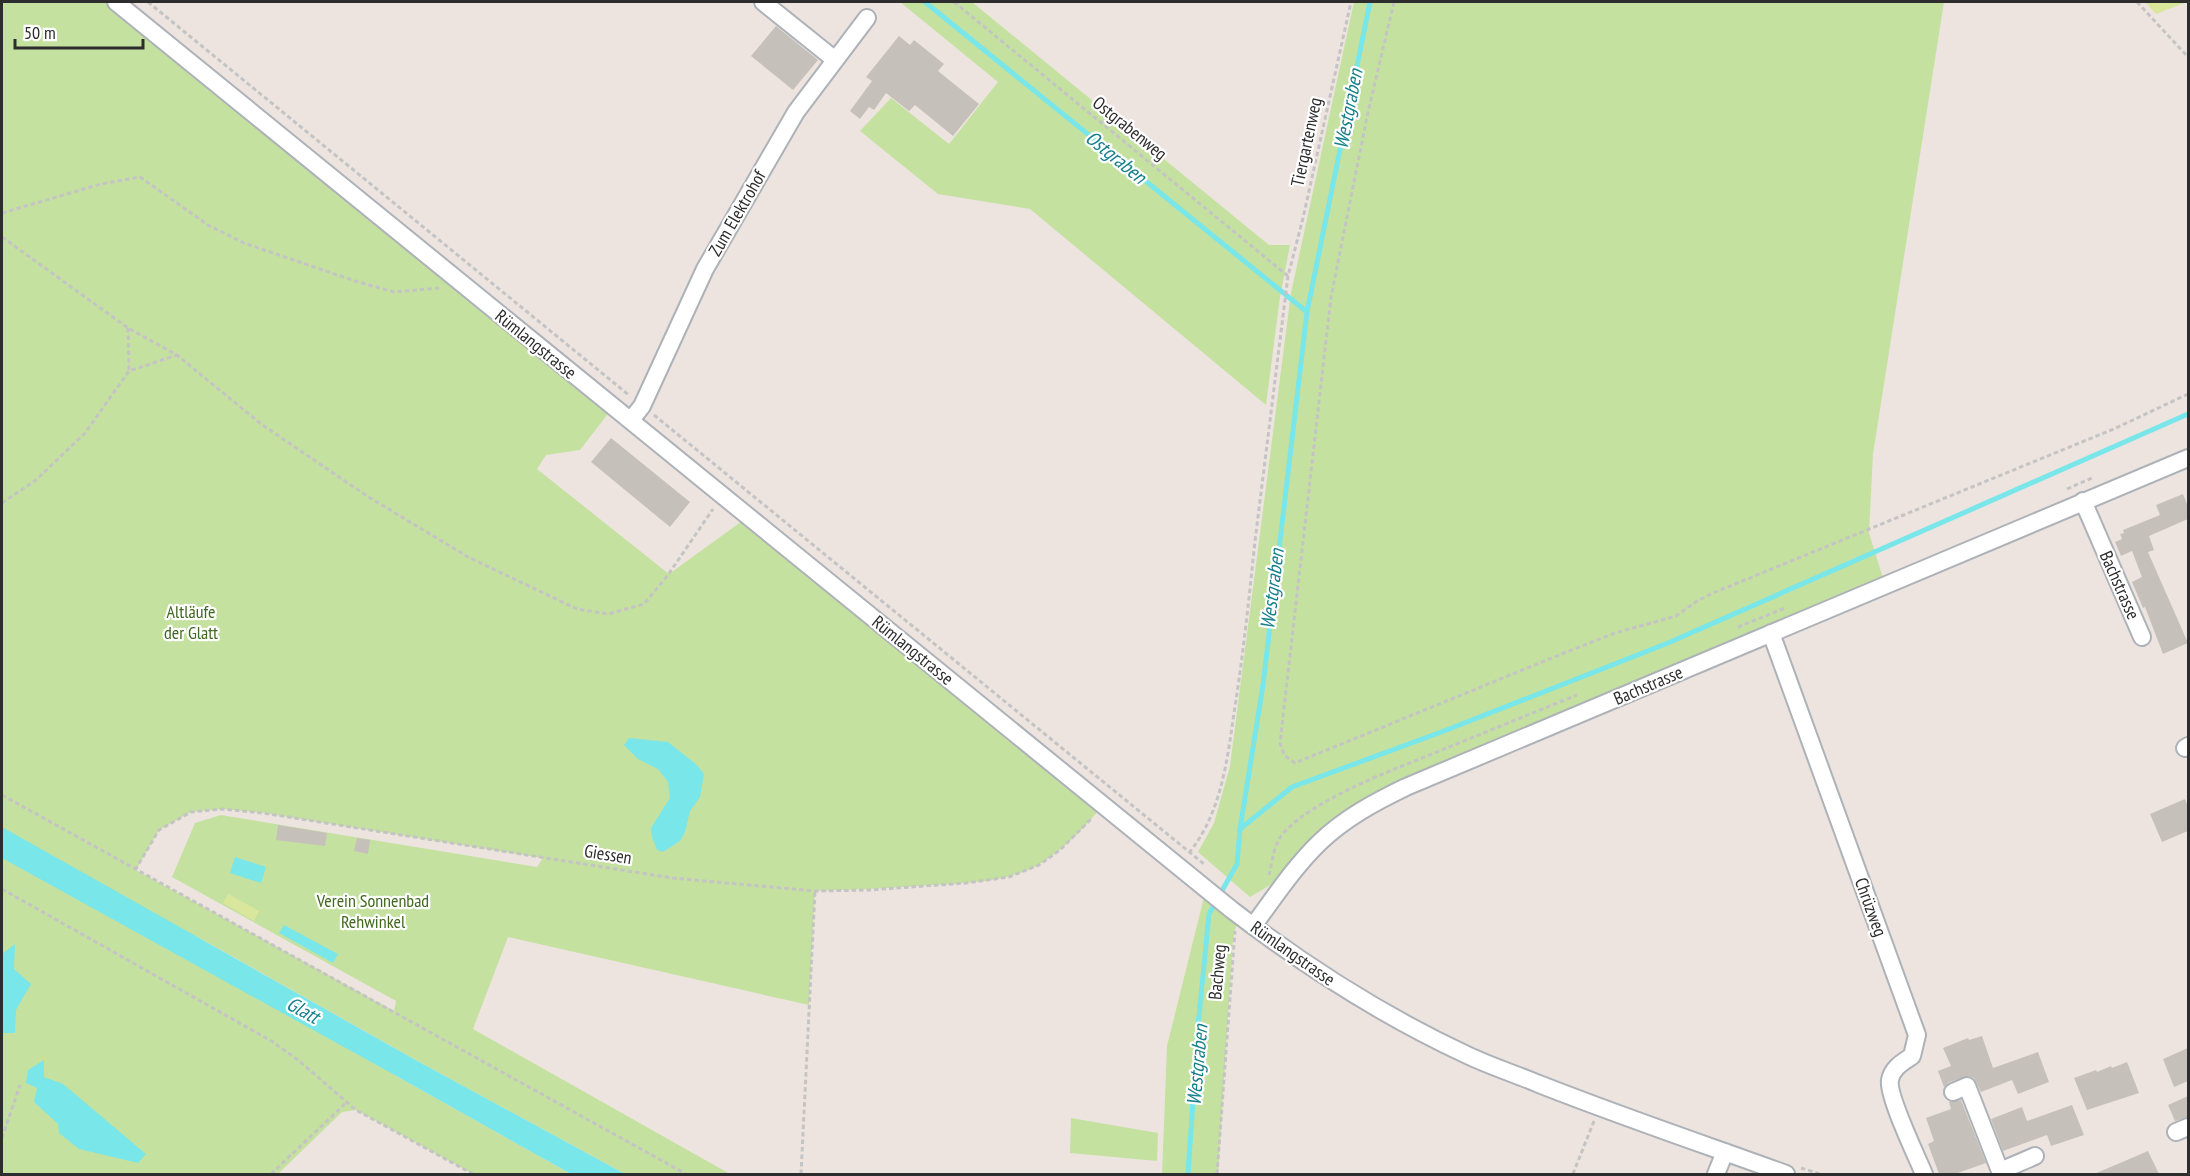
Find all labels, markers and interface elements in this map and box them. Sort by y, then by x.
scale bar [15,12,142,50]
text: 50 m [24,21,56,44]
water label: Westgraben [1328,66,1369,151]
street label: Ostgrabenweg [1088,91,1172,165]
street label: Tiergartenweg [1285,95,1327,189]
water label: Ostgraben [1081,125,1151,189]
street label: Zum Elektrohof [703,165,771,260]
street label: Rümlangstrasse [491,304,581,384]
water label: Westgraben [1254,546,1290,631]
street label: Bachstrasse [2095,547,2145,623]
park label: Altläufe der Glatt [164,600,218,644]
street label: Rümlangstrasse [868,610,958,690]
street label: Bachstrasse [1610,660,1686,710]
street label: Giessen [583,839,633,869]
street label: Chrüzweg [1850,874,1892,940]
park label: Verein Sonnenbad Rehwinkel [316,889,429,933]
street label: Rümlangstrasse [1246,915,1340,991]
street label: Bachweg [1203,943,1231,1001]
water label: Glatt [282,991,326,1031]
water label: Westgraben [1181,1022,1214,1106]

